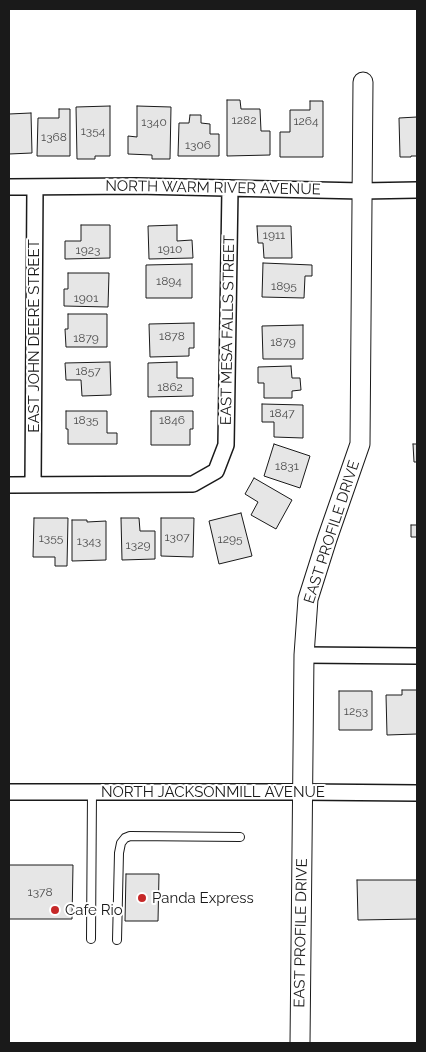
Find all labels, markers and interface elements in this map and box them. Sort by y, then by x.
house number: 1282 [232,113,256,127]
house number: 1264 [293,114,319,128]
house number: 1340 [141,115,167,129]
house number: 1354 [81,124,105,138]
house number: 1368 [41,130,67,144]
house number: 1306 [185,138,211,152]
street label: NORTH WARM RIVER AVENUE [105,177,321,199]
house number: 1911 [263,228,285,242]
street label: EAST MESA FALLS STREET [217,235,239,425]
street label: EAST JOHN DEERE STREET [25,239,43,433]
house number: 1910 [158,242,182,256]
house number: 1923 [76,243,100,257]
house number: 1894 [156,274,182,288]
house number: 1895 [271,279,297,293]
house number: 1901 [74,291,98,305]
house number: 1878 [159,329,185,343]
house number: 1879 [73,331,99,345]
house number: 1879 [270,335,296,349]
house number: 1857 [75,364,101,378]
house number: 1862 [157,380,183,394]
house number: 1847 [269,406,295,420]
house number: 1835 [73,413,99,427]
house number: 1846 [159,413,185,427]
street label: EAST PROFILE DRIVE [300,458,364,606]
house number: 1831 [275,459,299,473]
house number: 1307 [164,530,190,544]
house number: 1355 [39,531,63,545]
house number: 1295 [218,532,242,546]
house number: 1343 [77,534,101,548]
house number: 1329 [126,538,150,552]
house number: 1253 [344,704,368,718]
street label: NORTH JACKSONMILL AVENUE [101,783,325,801]
street label: EAST PROFILE DRIVE [291,858,311,1008]
house number: 1378 [27,885,53,899]
place label: Panda Express [152,889,254,907]
marker: Panda Express [136,892,148,904]
place label: Cafe Rio [65,901,123,919]
marker: Cafe Rio [49,904,61,916]

